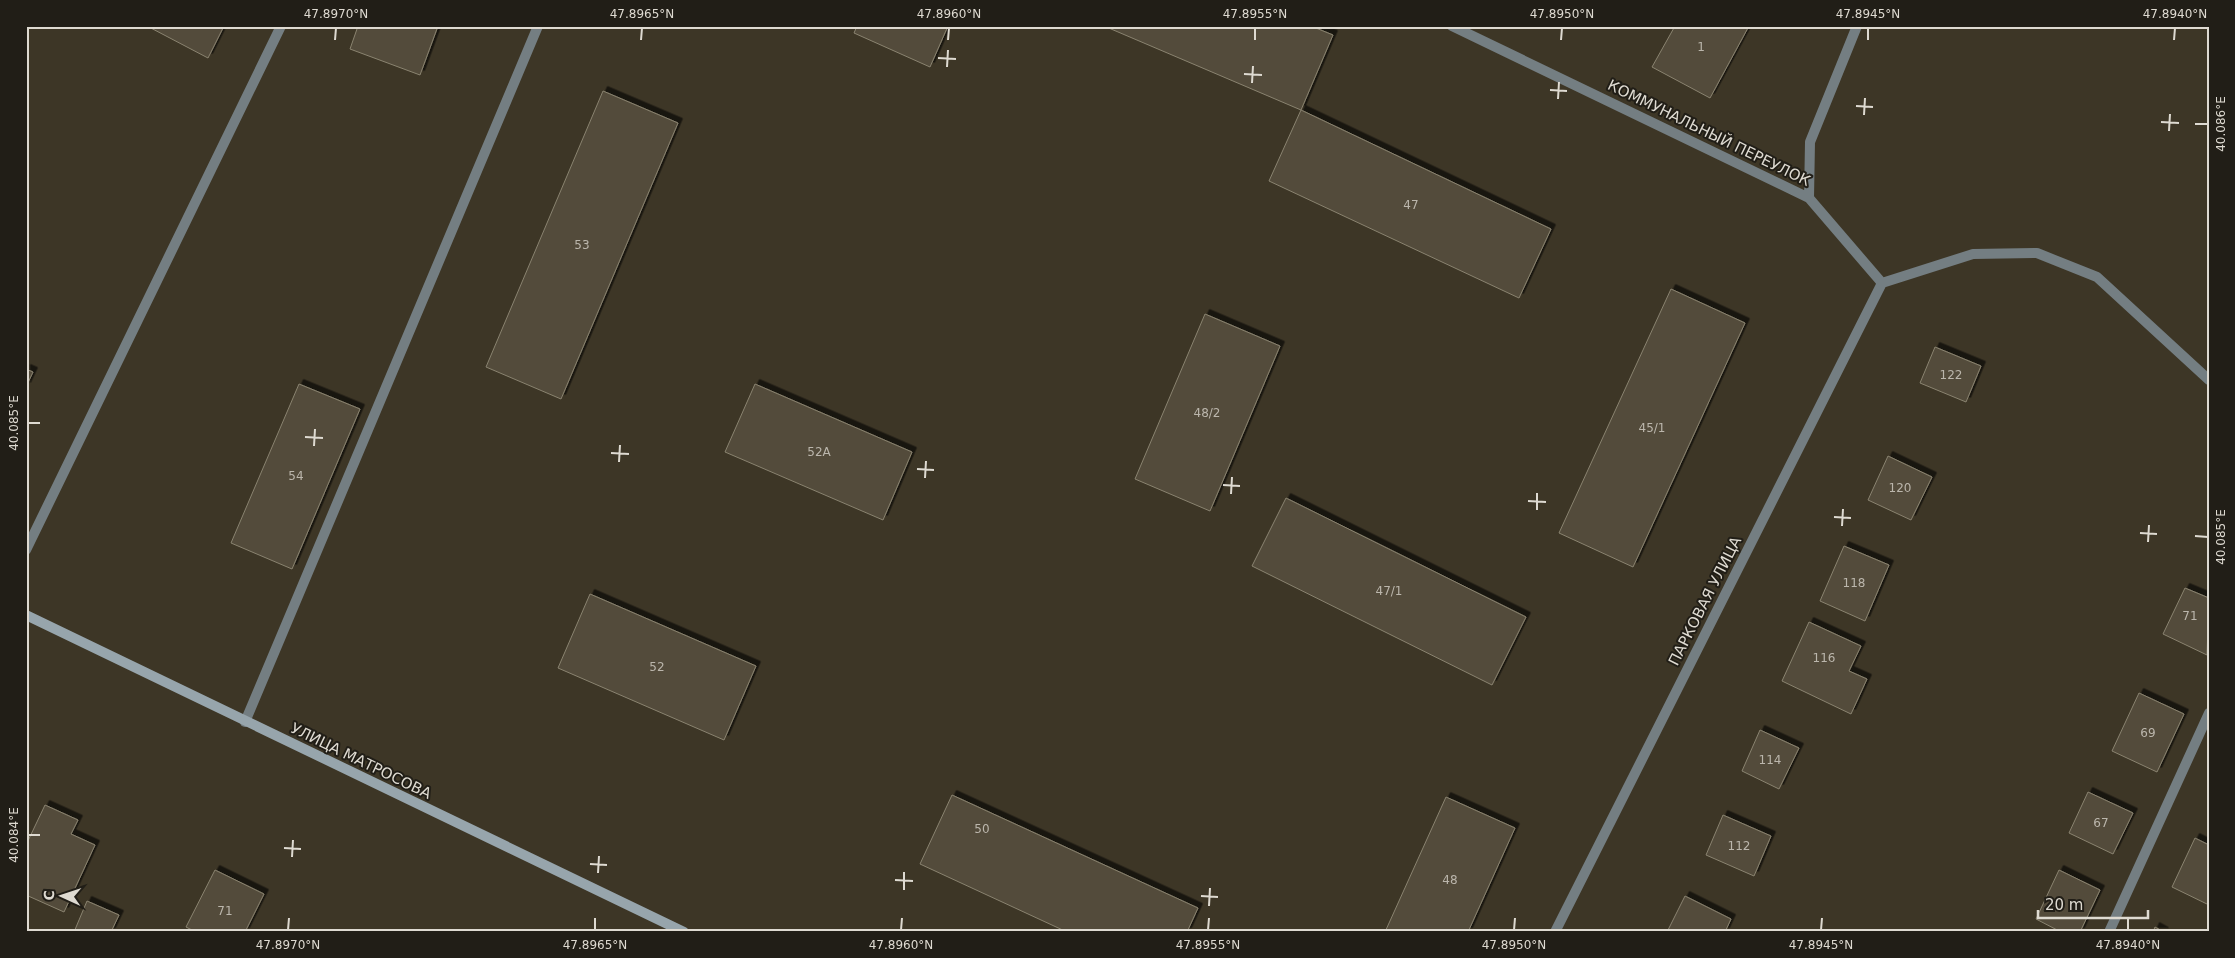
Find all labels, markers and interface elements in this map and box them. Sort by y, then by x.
text: 47.8970°N [304,7,368,21]
text: 47.8965°N [610,7,674,21]
text: 47.8960°N [917,7,981,21]
text: 47.8955°N [1223,7,1287,21]
text: 47.8950°N [1530,7,1594,21]
text: 47.8945°N [1836,7,1900,21]
text: 47.8940°N [2143,7,2207,21]
house number: 1 [1697,40,1705,54]
street label: КОММУНАЛЬНЫЙ ПЕРЕУЛОК [1605,75,1814,190]
text: 40.086°E [2214,96,2228,152]
house number: 47 [1403,198,1419,212]
house number: 53 [574,238,590,252]
house number: 122 [1940,368,1962,382]
text: 40.085°E [7,395,21,451]
house number: 48/2 [1194,406,1220,420]
house number: 45/1 [1639,421,1665,435]
house number: 52А [807,445,832,459]
house number: 54 [288,469,304,483]
house number: 120 [1889,481,1911,495]
text: 40.085°E [2214,509,2228,565]
street label: ПАРКОВАЯ УЛИЦА [1665,533,1746,669]
house number: 118 [1843,576,1865,590]
house number: 47/1 [1376,584,1402,598]
house number: 71 [2182,609,2198,623]
house number: 116 [1813,651,1835,665]
house number: 52 [649,660,665,674]
street label: УЛИЦА МАТРОСОВА [288,719,435,803]
house number: 69 [2140,726,2156,740]
house number: 114 [1759,753,1781,767]
text: 40.084°E [7,807,21,863]
house number: 67 [2093,816,2109,830]
house number: 50 [974,822,990,836]
house number: 112 [1728,839,1750,853]
north arrow [38,870,88,920]
house number: 48 [1442,873,1458,887]
scale bar [2038,888,2148,920]
text: С [41,890,57,901]
text: 20 m [2045,896,2083,914]
house number: 71 [217,904,233,918]
text: 47.8970°N [256,938,320,952]
text: 47.8965°N [563,938,627,952]
text: 47.8960°N [869,938,933,952]
text: 47.8955°N [1176,938,1240,952]
text: 47.8950°N [1482,938,1546,952]
text: 47.8945°N [1789,938,1853,952]
text: 47.8940°N [2096,938,2160,952]

